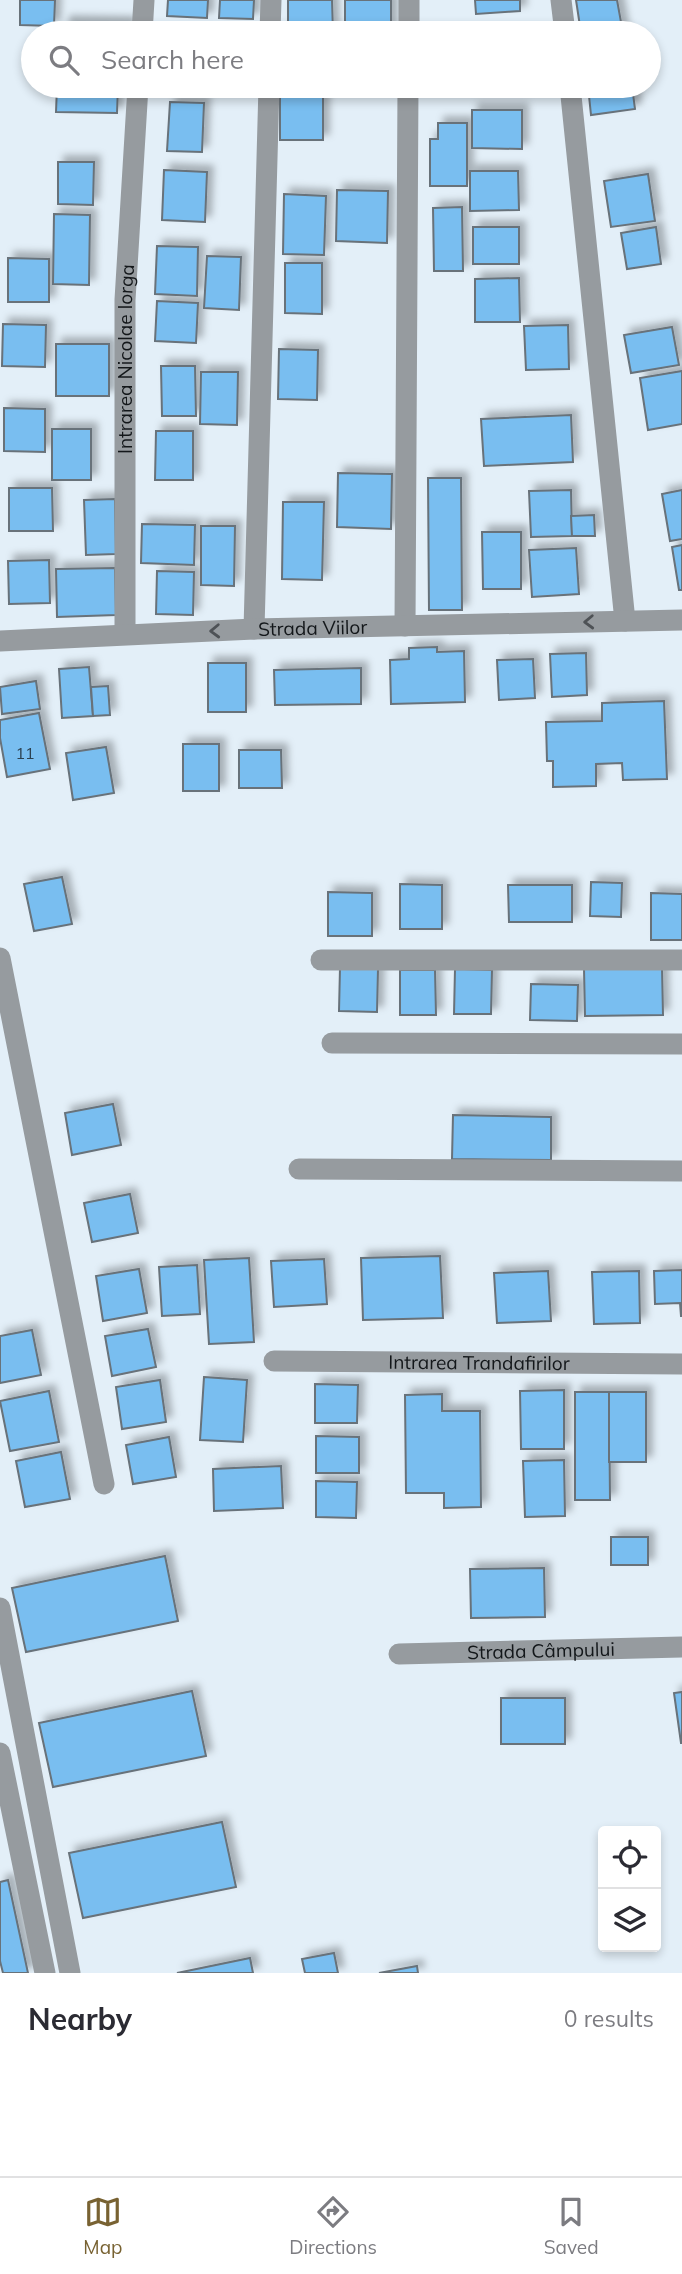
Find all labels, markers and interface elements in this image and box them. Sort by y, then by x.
search box [21,21,661,98]
icon: search [45,41,83,79]
text: Search here [101,43,244,76]
street label: Intrarea Nicolae Iorga [113,263,139,454]
one-way arrow [584,614,595,629]
street label: Strada Viilor [258,615,368,641]
one-way arrow [209,623,220,638]
house number: 11 [15,743,35,763]
street label: Intrarea Trandafirilor [388,1350,570,1375]
street label: Strada Câmpului [467,1637,615,1664]
map controls [598,1826,661,1952]
button: locate [598,1826,661,1889]
button: layers [598,1889,661,1952]
text: Nearby [28,2000,132,2038]
text: 0 results [564,2004,654,2033]
tab: Map [83,2193,122,2259]
tab: Directions [289,2193,377,2259]
tab: Saved [544,2193,599,2259]

